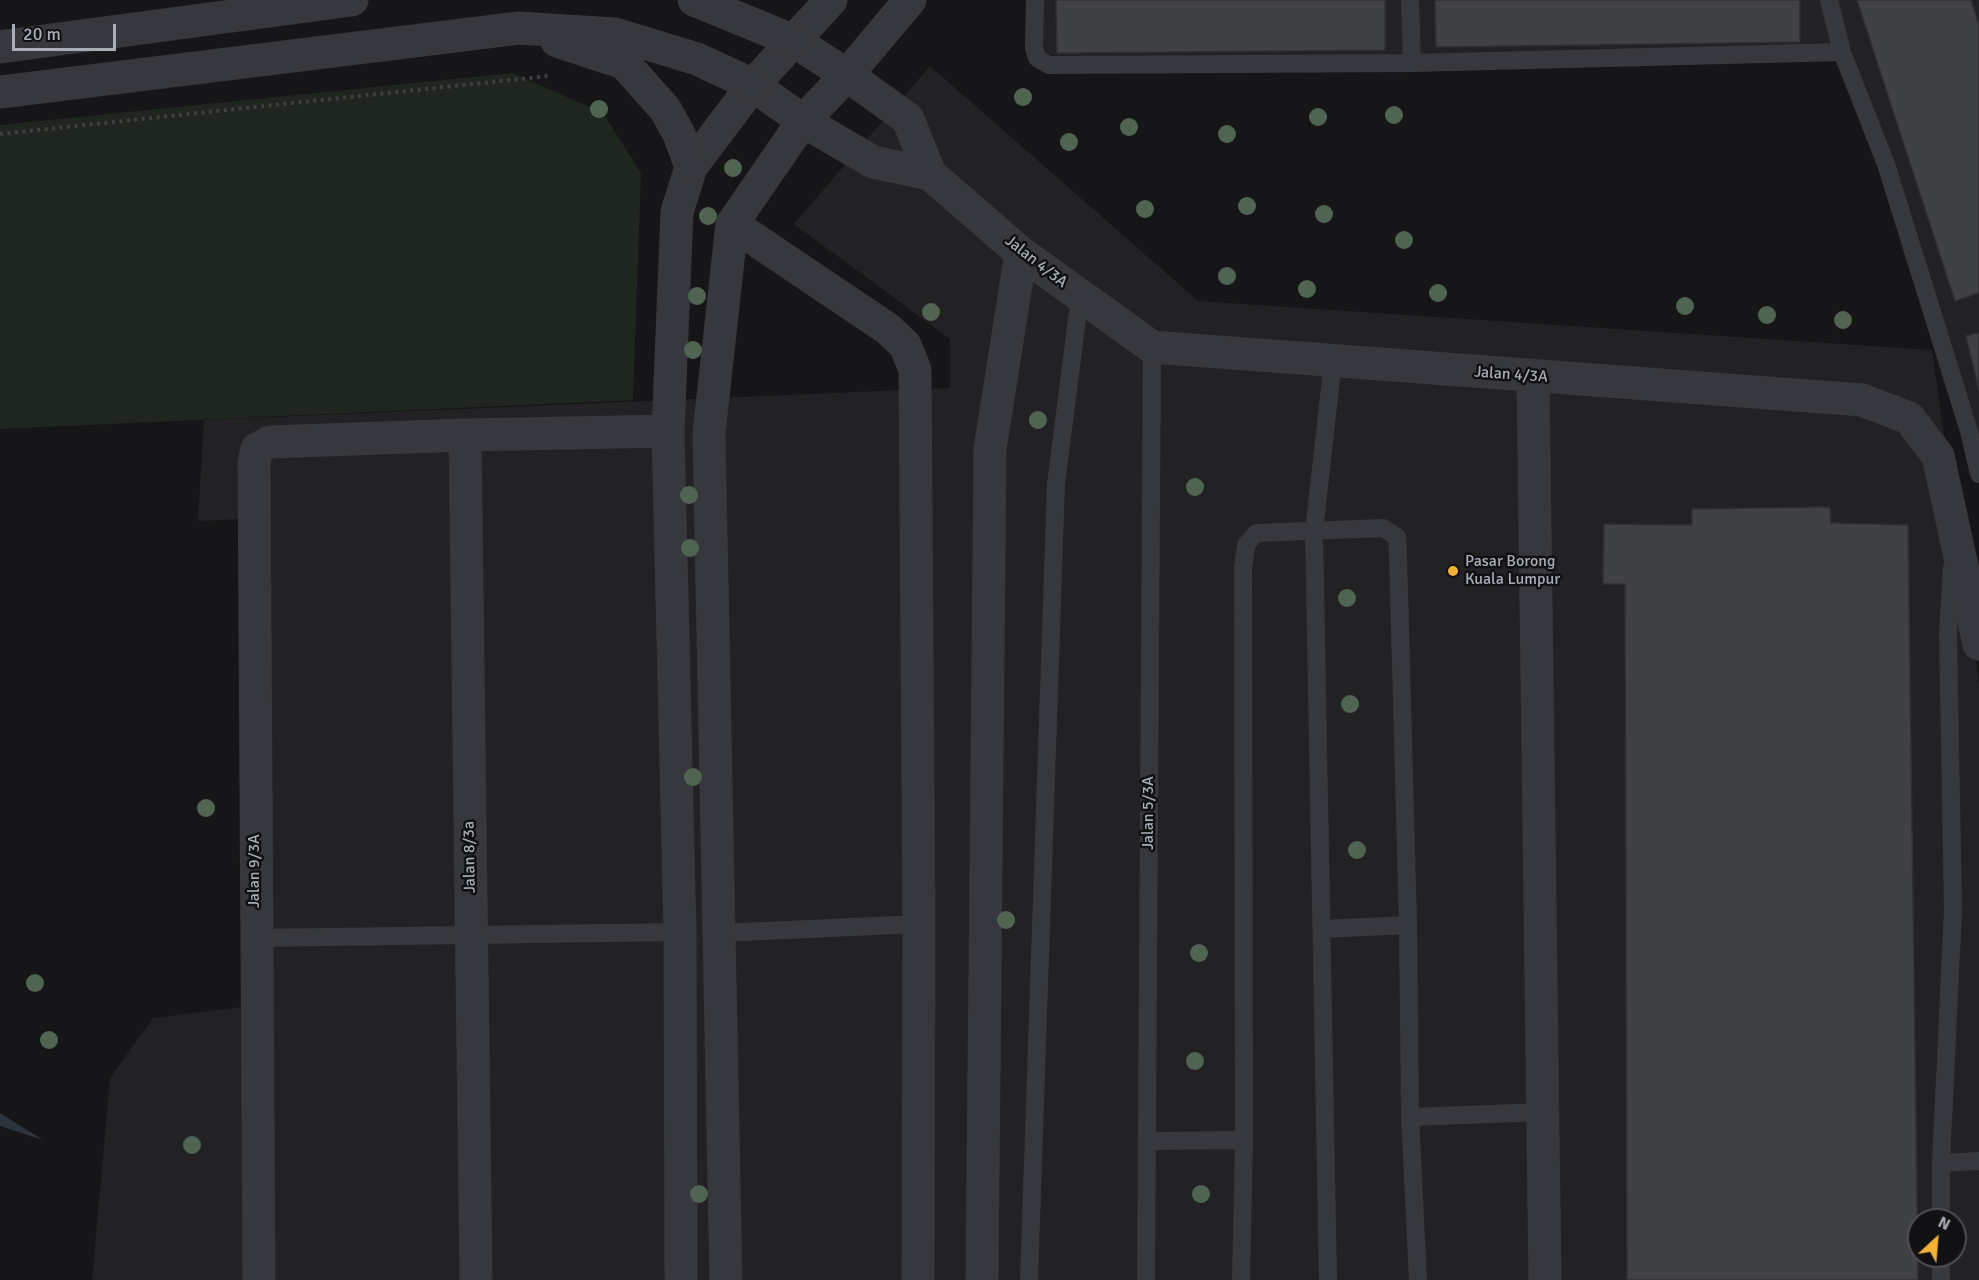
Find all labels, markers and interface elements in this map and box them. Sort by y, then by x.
scale bar [15,12,118,50]
text: 20 m [23,23,61,45]
street label: Jalan 4/3A [1001,232,1071,292]
street label: Jalan 4/3A [1474,363,1548,387]
place label: Pasar Borong Kuala Lumpur [1465,552,1560,590]
marker: Pasar Borong Kuala Lumpur [1446,564,1460,578]
street label: Jalan 5/3A [1139,776,1159,850]
street label: Jalan 8/3a [460,821,480,893]
street label: Jalan 9/3A [245,834,265,908]
north arrow [1907,1208,1967,1268]
text: N [1935,1212,1953,1235]

